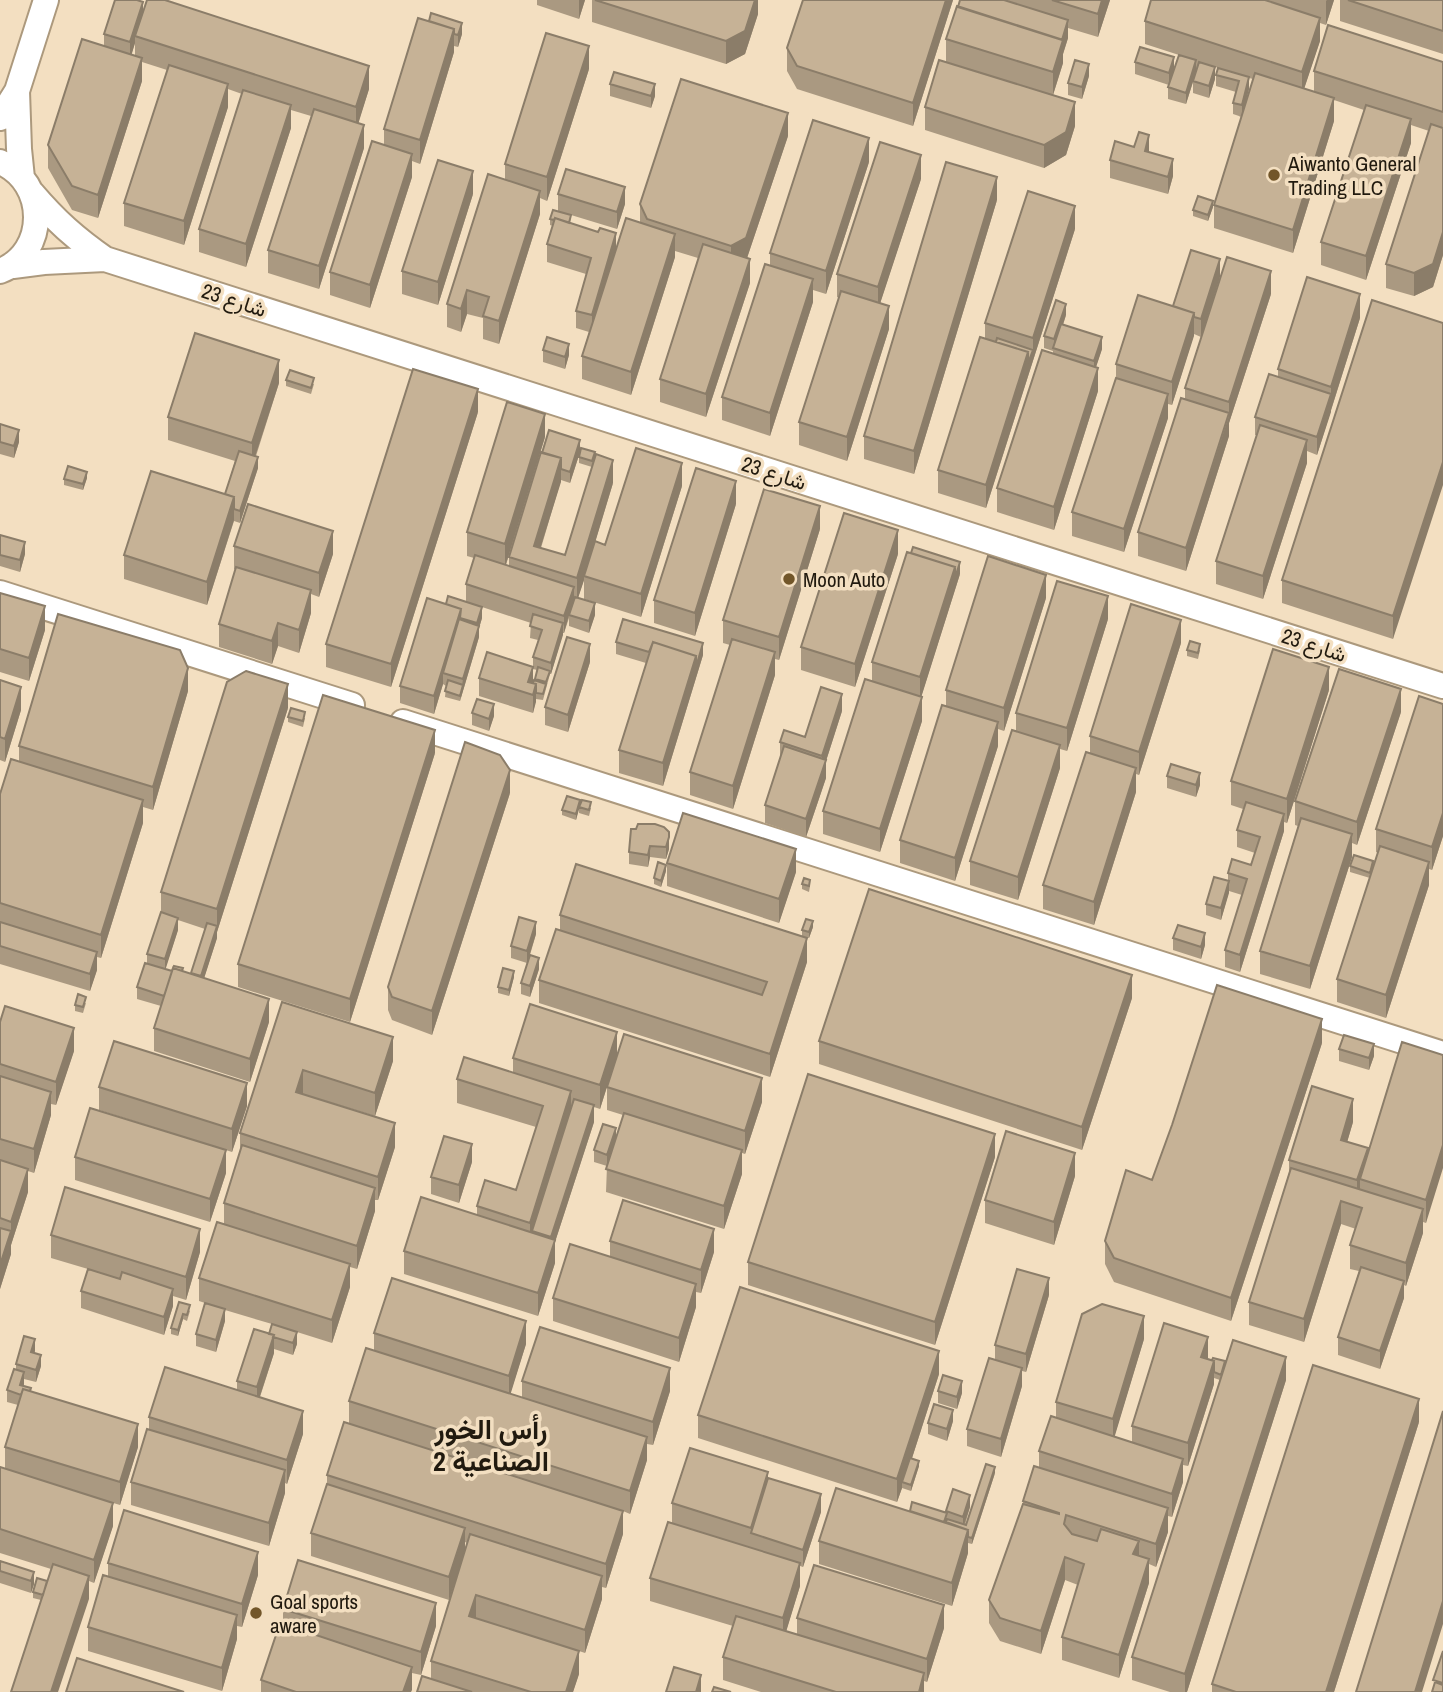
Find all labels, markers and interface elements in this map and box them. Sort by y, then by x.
place label: Aiwanto General Trading LLC [1287,149,1416,202]
marker: Aiwanto General Trading LLC [1266,167,1282,183]
street label: شارع 23 [198,276,270,324]
street label: شارع 23 [738,449,810,497]
place label: Moon Auto [803,565,885,594]
marker: Moon Auto [781,571,797,587]
street label: شارع 23 [1278,621,1350,669]
district label: رأس الخور الصناعية 2 [433,1410,549,1480]
place label: Goal sports aware [270,1587,358,1640]
marker: Goal sports aware [248,1605,264,1621]

